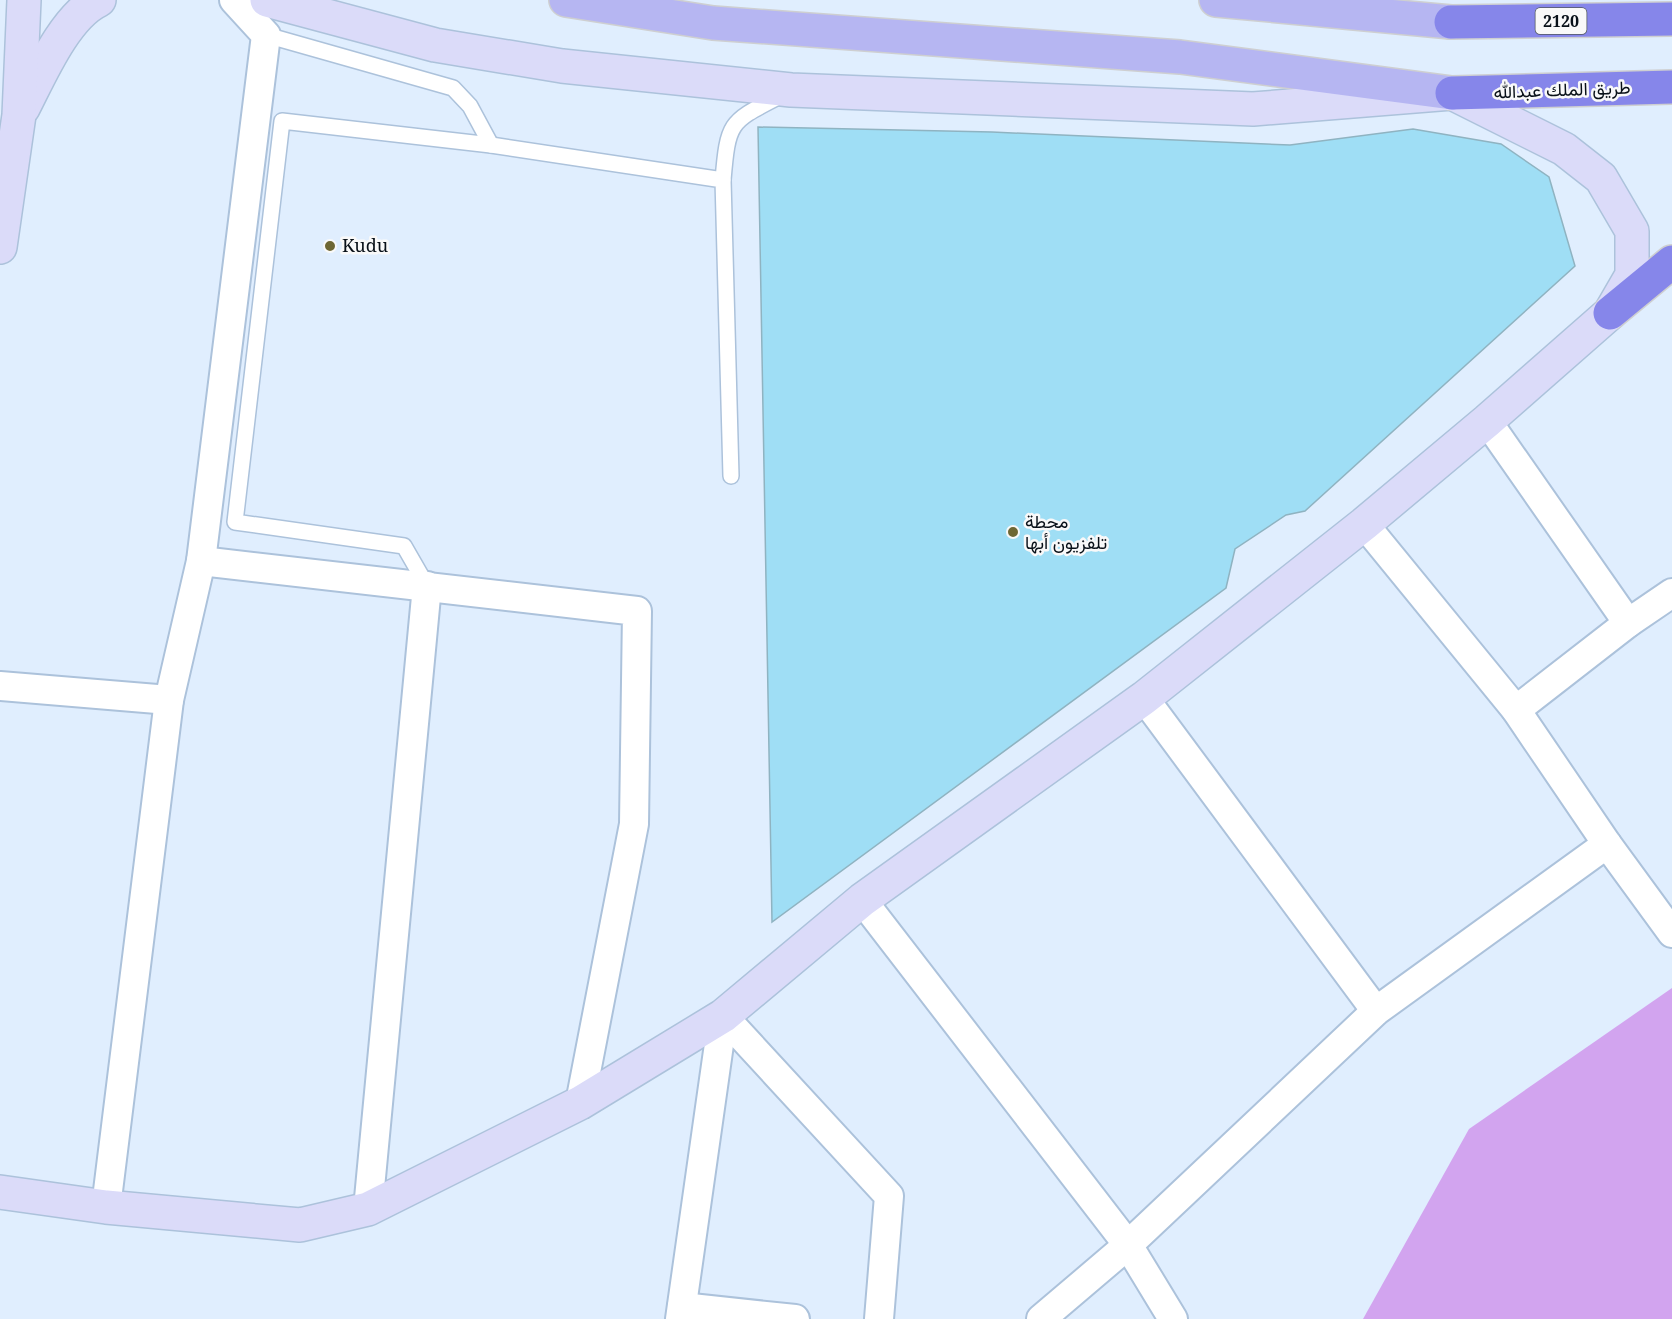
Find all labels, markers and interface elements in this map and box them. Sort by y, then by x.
road number: 2120 [1536,8,1586,34]
street label: طريق الملك عبدالله [1493,75,1631,103]
place label: Kudu [342,233,389,257]
marker: Kudu [323,239,337,253]
place label: محطة تلفزيون أبها [1025,509,1107,554]
marker: محطة تلفزيون أبها [1006,525,1020,539]

